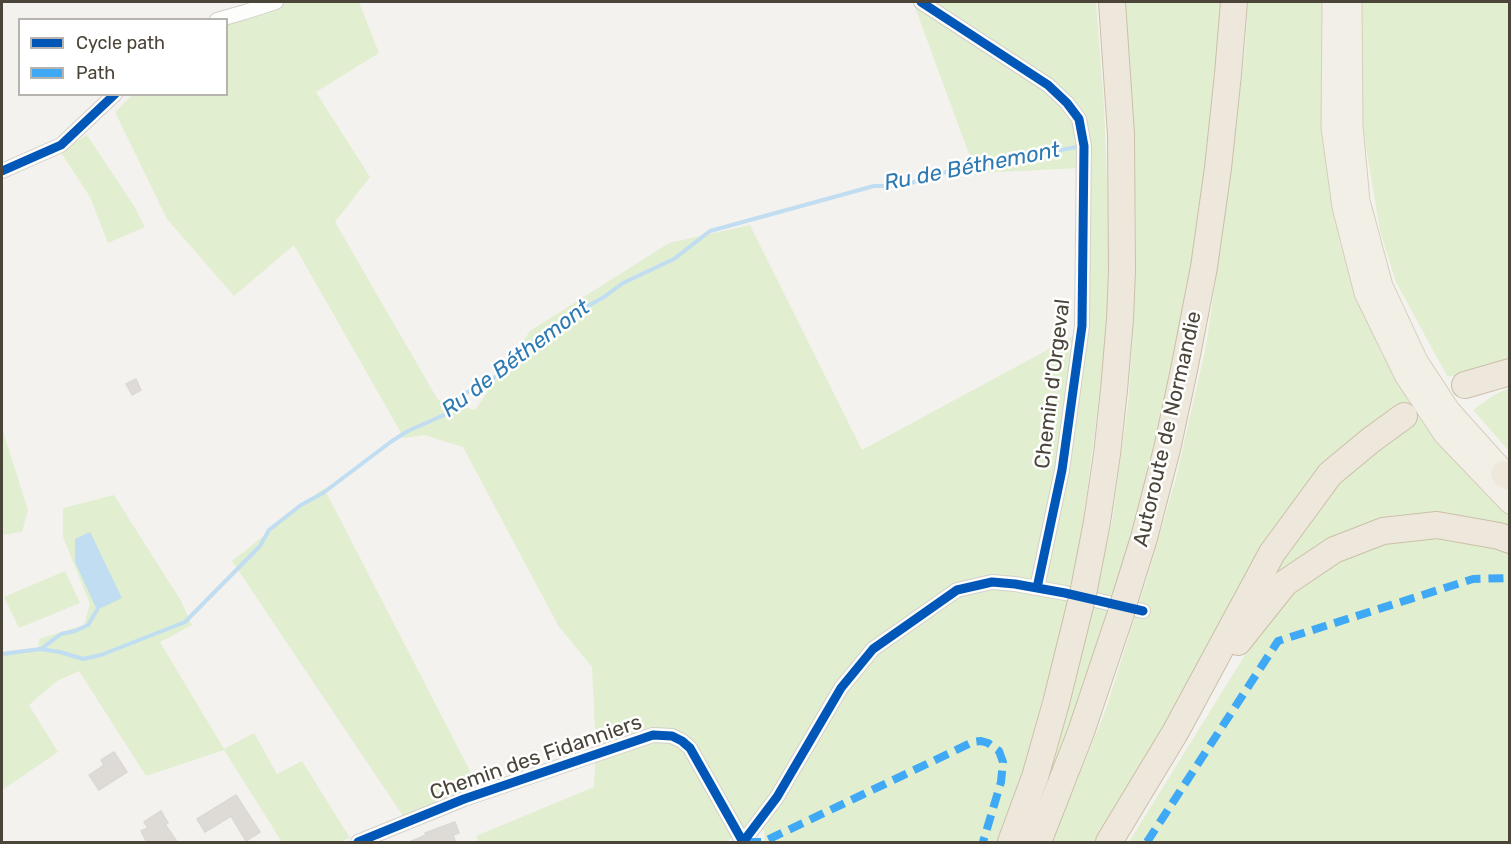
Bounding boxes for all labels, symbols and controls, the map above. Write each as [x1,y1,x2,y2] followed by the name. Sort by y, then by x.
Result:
[18,18,228,96] legend
[76,32,165,54] text: Cycle path
[76,62,115,84] text: Path
[882,137,1062,197] water label: Ru de Béthemont
[437,295,595,423] water label: Ru de Béthemont
[1030,298,1076,470] street label: Chemin d'Orgeval
[1129,309,1207,549] street label: Autoroute de Normandie
[427,710,645,806] street label: Chemin des Fidanniers

